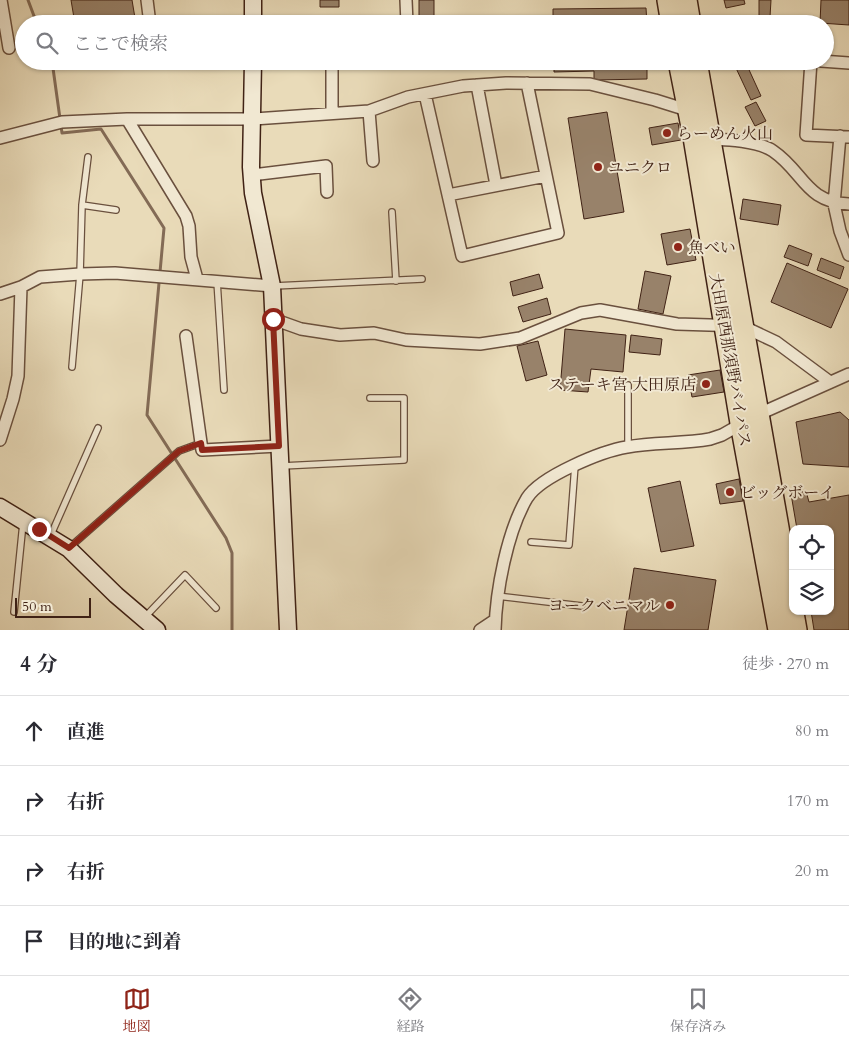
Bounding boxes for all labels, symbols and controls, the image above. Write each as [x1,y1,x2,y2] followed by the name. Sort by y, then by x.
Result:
[15,15,834,70] search box
[33,29,61,57] icon: search
[73,31,168,57] text: ここで検索
[677,123,773,145] place label: らーめん火山
[661,127,673,139] marker: らーめん火山
[608,157,672,179] place label: ユニクロ
[592,161,604,173] marker: ユニクロ
[688,237,736,259] place label: 魚べい
[672,241,684,253] marker: 魚べい
[704,272,756,449] street label: 大田原西那須野バイパス
[262,308,285,331] route start
[548,374,696,396] place label: ステーキ宮 大田原店
[700,378,712,390] marker: ステーキ宮 大田原店
[740,482,835,504] place label: ビッグボーイ
[724,486,736,498] marker: ビッグボーイ
[28,518,51,541] route end
[789,525,834,615] map controls
[789,525,834,570] button: locate
[789,570,834,615] button: layers
[15,595,91,618] scale bar
[548,595,660,617] place label: ヨークベニマル
[22,597,52,616] text: 50 m
[664,599,676,611] marker: ヨークベニマル
[20,650,57,679] text: 4 分
[742,653,829,675] text: 徒歩 · 270 m
[20,717,48,745] icon: ahead
[67,719,105,745] text: 直進
[795,720,829,742] text: 80 m
[20,787,48,815] icon: right
[67,789,105,815] text: 右折
[787,790,829,812] text: 170 m
[20,857,48,885] icon: right
[67,859,105,885] text: 右折
[795,860,829,882] text: 20 m
[20,927,48,955] icon: arrive
[67,929,181,955] text: 目的地に到着
[123,985,151,1036] tab: 地図
[396,985,424,1036] tab: 経路
[670,985,726,1036] tab: 保存済み

